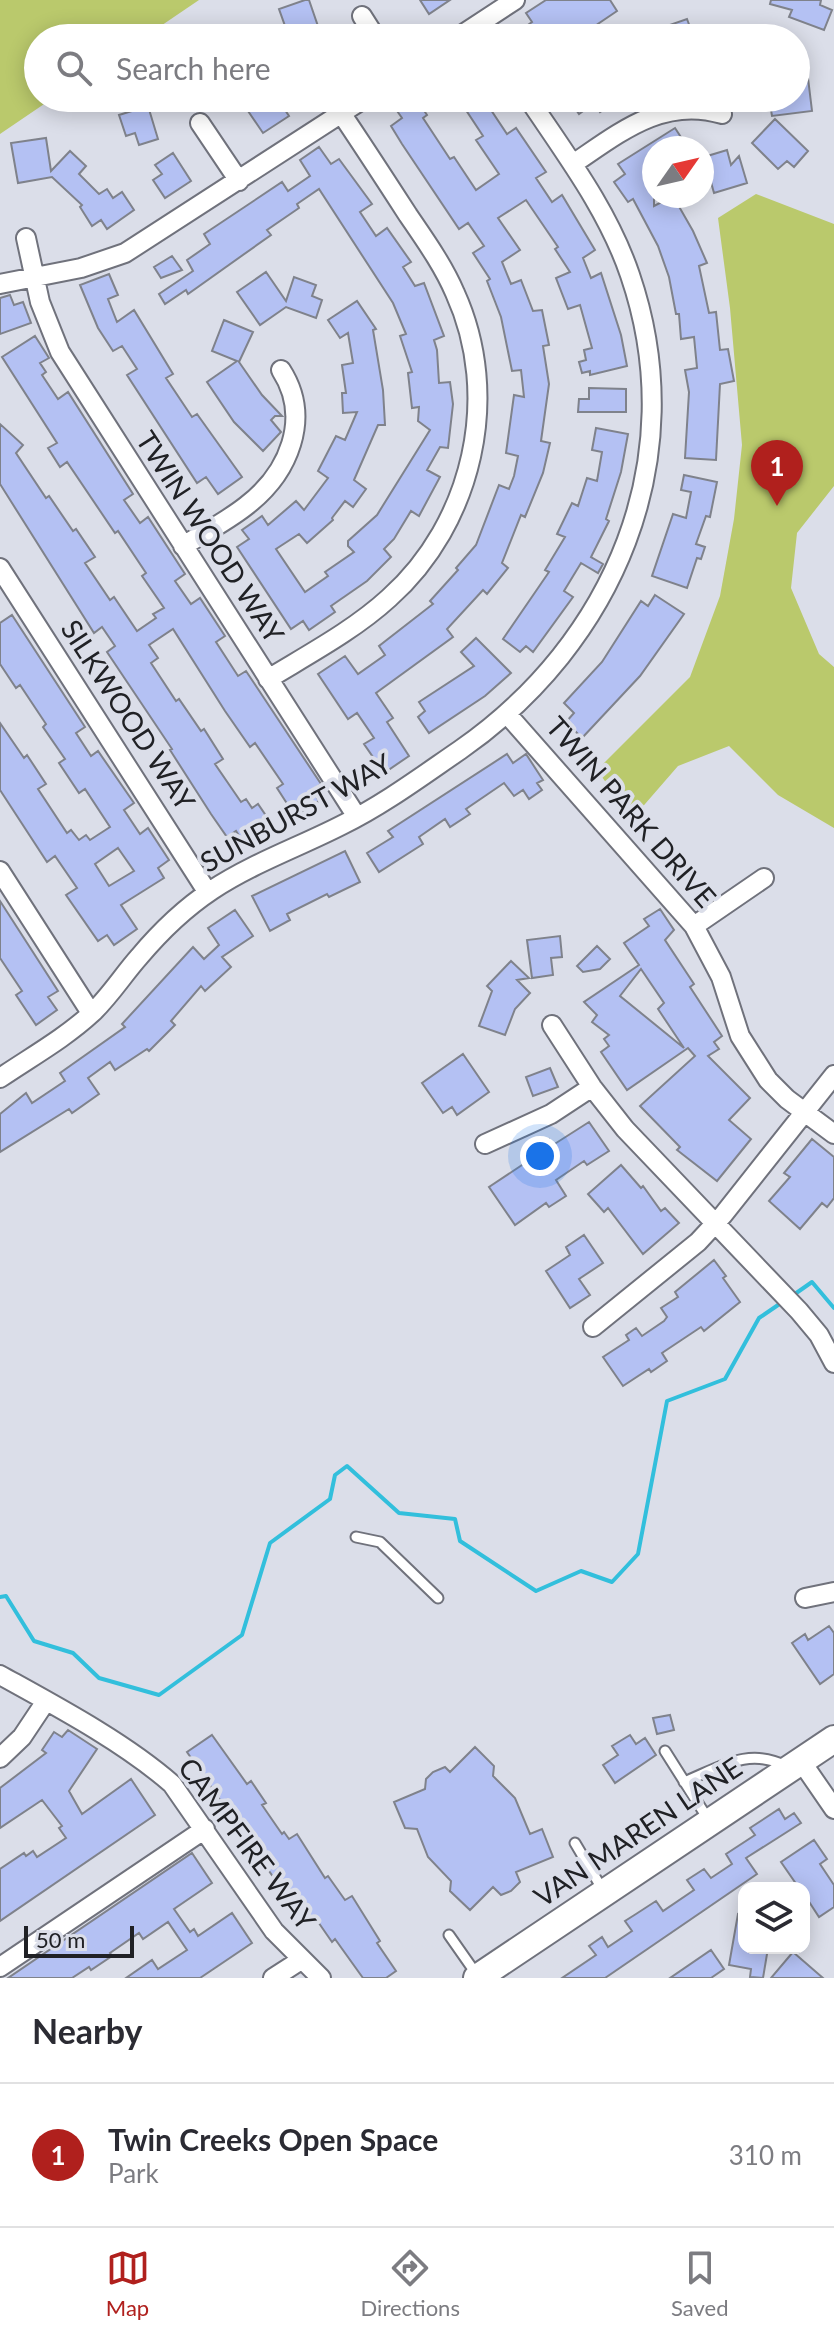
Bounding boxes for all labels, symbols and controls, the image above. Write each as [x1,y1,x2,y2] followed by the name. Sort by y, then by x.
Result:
[24,24,810,112] search box
[52,46,96,90] icon: search
[116,50,271,86] text: Search here
[642,136,714,208] north arrow
[130,424,292,649] street label: TWIN WOOD WAY
[751,440,803,506] pin: 1
[55,613,203,816] street label: SILKWOOD WAY
[540,709,724,914] street label: TWIN PARK DRIVE
[194,745,398,879] street label: SUNBURST WAY
[520,1136,560,1176] your location
[527,1749,748,1913] street label: VAN MAREN LANE
[172,1751,324,1937] street label: CAMPFIRE WAY
[738,1882,810,1954] map controls
[738,1882,810,1954] button: layers
[24,1922,134,1958] scale bar
[36,1926,85,1953] text: 50 m
[32,2010,143,2051] text: Nearby
[108,2121,438,2157] text: Twin Creeks Open Space
[50,2139,66,2171] text: 1
[729,2139,802,2171] text: 310 m
[108,2157,159,2189] text: Park
[106,2246,150,2321] tab: Map
[361,2246,460,2321] tab: Directions
[671,2246,728,2321] tab: Saved

